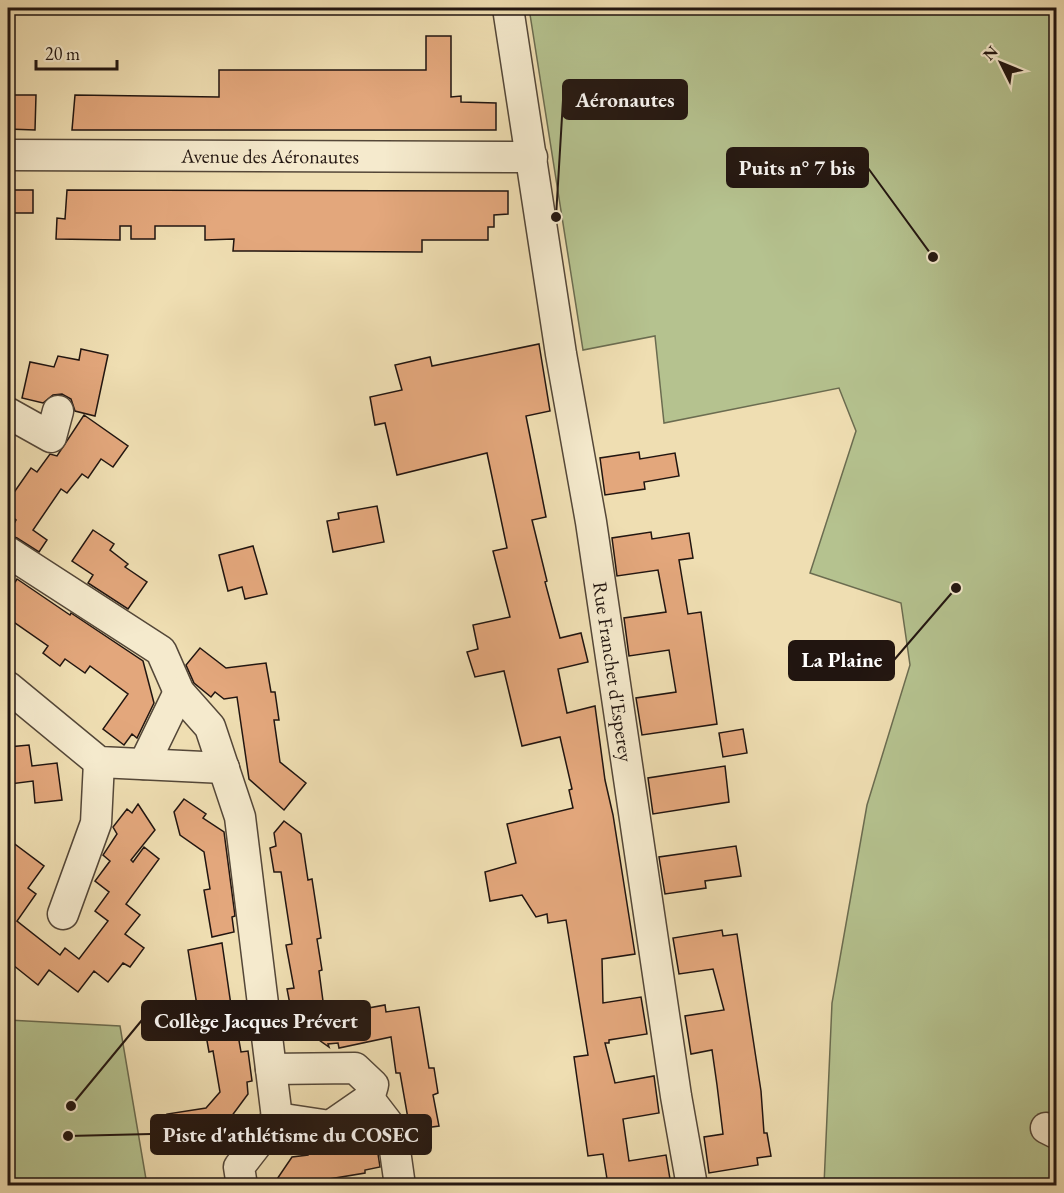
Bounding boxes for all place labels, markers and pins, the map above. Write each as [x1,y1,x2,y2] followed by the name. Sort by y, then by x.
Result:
[563,80,687,119] callout: Aéronautes
[727,148,868,187] callout: Puits n° 7 bis
[789,641,894,680] callout: La Plaine
[142,1001,370,1040] callout: Collège Jacques Prévert
[151,1115,431,1154] callout: Piste d'athlétisme du COSEC

